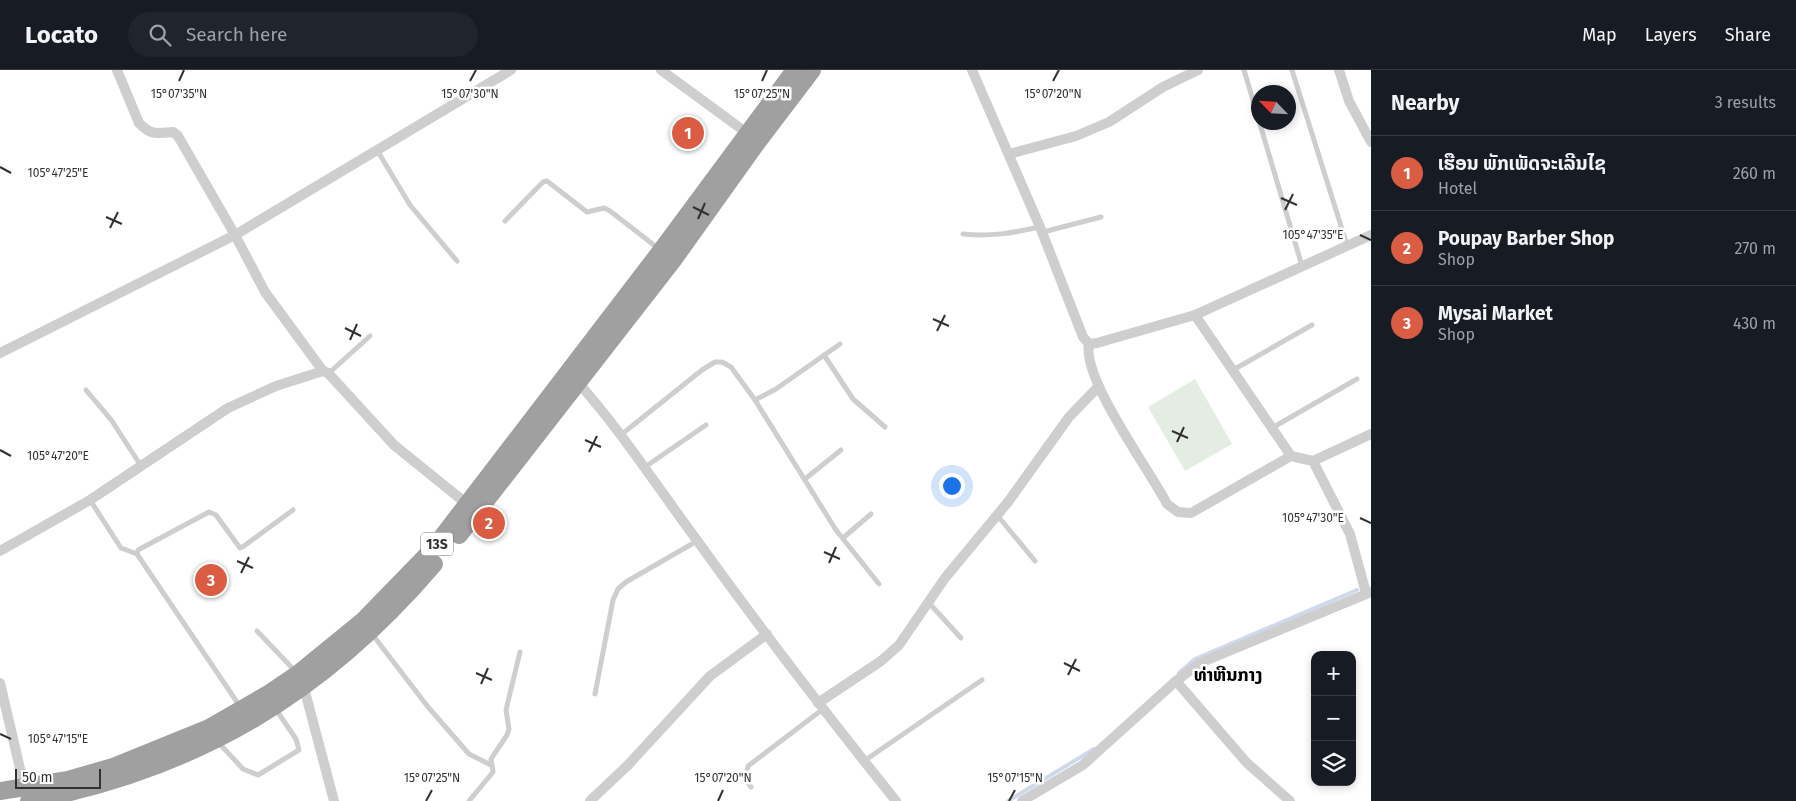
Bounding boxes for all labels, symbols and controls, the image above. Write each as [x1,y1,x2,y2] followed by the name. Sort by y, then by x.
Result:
[128,12,478,57] search box
[25,21,98,49] text: Locato
[146,21,174,49] icon: search
[186,23,287,46] text: Search here
[1582,24,1617,46] text: Map
[1645,24,1697,46] text: Layers
[1725,24,1771,46] text: Share
[1251,85,1296,130] north arrow
[151,87,207,101] text: 15°07'35"N
[441,87,499,101] text: 15°07'30"N
[734,87,790,101] text: 15°07'25"N
[1024,87,1082,101] text: 15°07'20"N
[1391,90,1459,116] text: Nearby
[1715,93,1776,112] text: 3 results
[672,114,704,152] pin: 1
[1438,152,1606,175] text: ເຮືອນ ພັກເພັດຈະເລີນໄຊ
[1403,164,1411,183] text: 1
[1733,164,1776,183] text: 260 m
[27,166,89,180] text: 105°47'25"E
[1438,179,1477,198] text: Hotel
[1438,227,1614,250] text: Poupay Barber Shop
[1282,228,1344,242] text: 105°47'35"E
[1403,239,1411,258] text: 2
[1734,239,1776,258] text: 270 m
[1438,250,1475,269] text: Shop
[1438,302,1553,325] text: Mysai Market
[1403,314,1411,333] text: 3
[1733,314,1776,333] text: 430 m
[1438,325,1475,344] text: Shop
[27,449,89,463] text: 105°47'20"E
[939,473,965,499] your location
[473,504,505,542] pin: 2
[1282,511,1344,525] text: 105°47'30"E
[421,532,453,556] road number: 13S
[195,561,227,599] pin: 3
[1311,651,1356,786] map controls
[1311,651,1356,696] button: +
[1194,664,1262,686] district label: ທ່າຫີນກາງ
[1311,696,1356,741] button: −
[28,732,88,746] text: 105°47'15"E
[1311,741,1356,786] button: layers
[15,766,101,789] scale bar
[22,769,53,786] text: 50 m
[404,771,460,785] text: 15°07'25"N
[694,771,752,785] text: 15°07'20"N
[987,771,1043,785] text: 15°07'15"N

